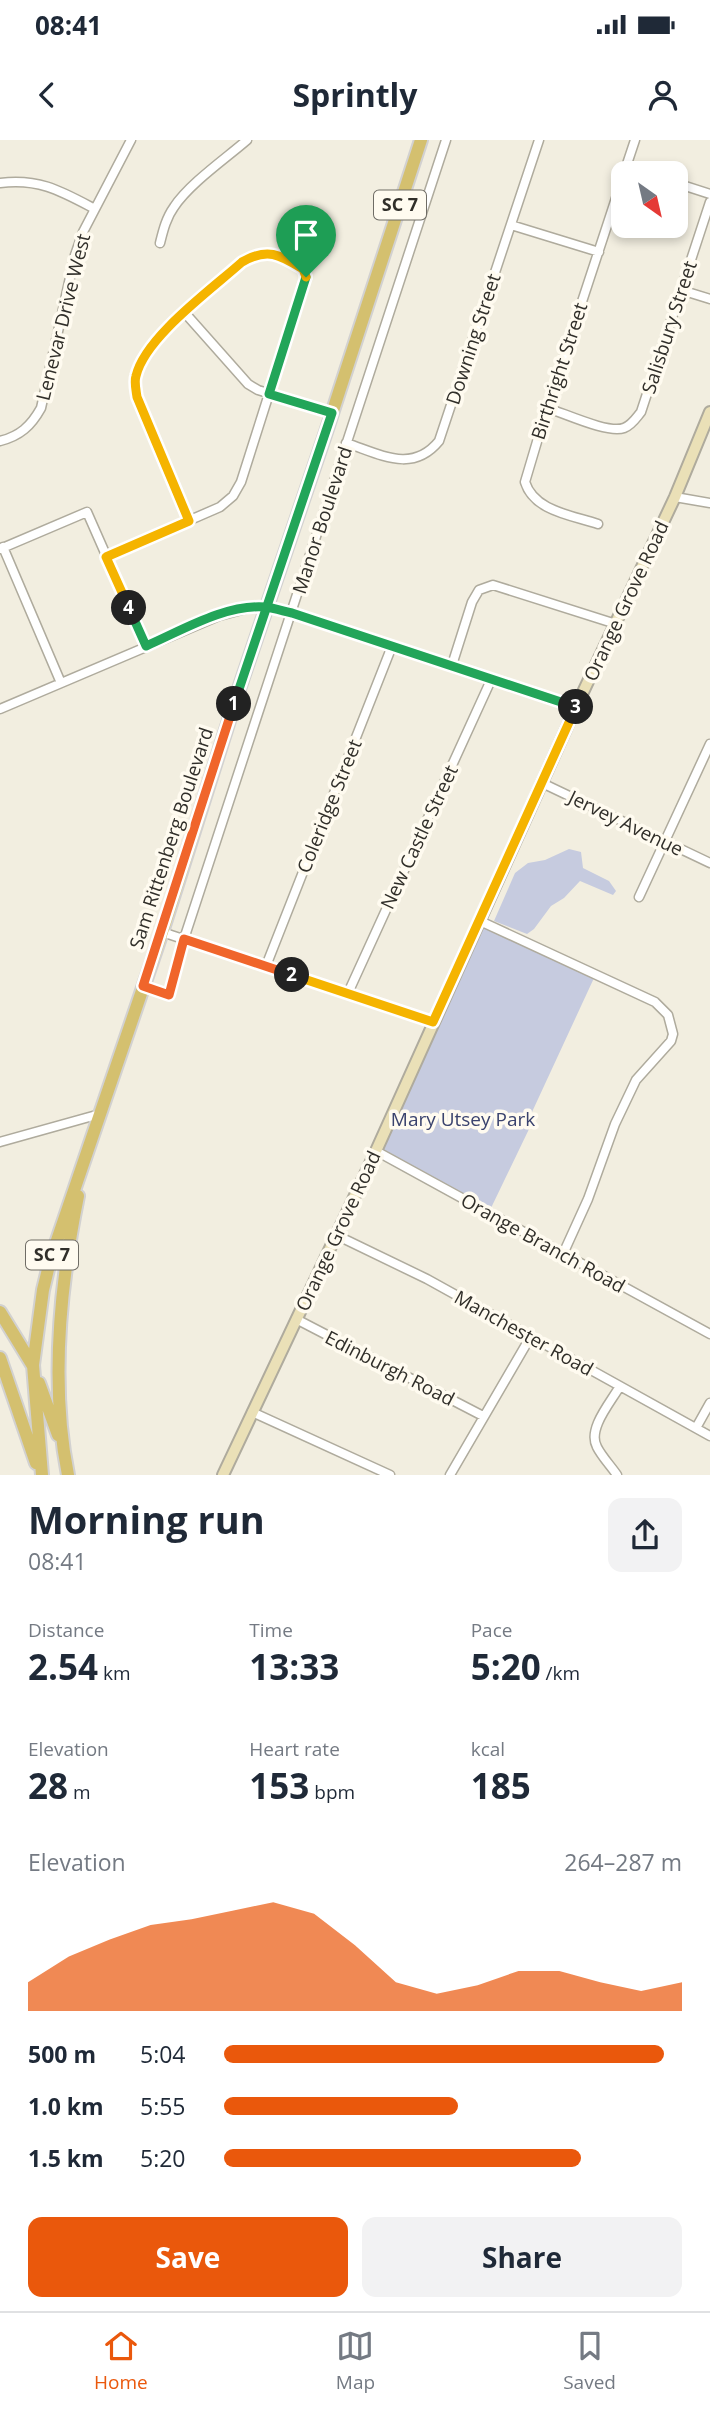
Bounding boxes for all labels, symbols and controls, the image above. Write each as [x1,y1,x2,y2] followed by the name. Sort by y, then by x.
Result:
[35,7,102,43] text: 08:41
[292,73,418,116] text: Sprintly
[28,76,66,114] icon: back
[644,76,682,114] icon: person
[611,161,688,238] north arrow
[611,161,688,238] map controls
[374,191,426,220] road number: SC 7
[276,205,336,277] pin
[287,216,325,254] icon: arrive
[30,231,96,403] street label: Lenevar Drive West
[635,257,703,397] street label: Salisbury Street
[440,270,507,408] street label: Downing Street
[525,299,593,443] street label: Birthright Street
[286,443,358,597] street label: Manor Boulevard
[577,517,675,685] street label: Orange Grove Road
[111,590,146,626] pin: 4
[123,594,134,620] text: 4
[216,686,252,722] pin: 1
[228,690,239,716] text: 1
[558,690,594,724] pin: 3
[570,693,581,719] text: 3
[123,724,219,952] street label: Sam Rittenberg Boulevard
[290,735,368,877] street label: Coleridge Street
[374,760,464,913] street label: New Castle Street
[563,783,688,862] street label: Jervey Avenue
[274,958,310,992] pin: 2
[286,961,297,987] text: 2
[391,1106,535,1132] park label: Mary Utsey Park
[289,1147,387,1315] street label: Orange Grove Road
[456,1187,630,1299] street label: Orange Branch Road
[26,1240,78,1270] road number: SC 7
[450,1284,598,1382] street label: Manchester Road
[321,1324,459,1412] street label: Edinburgh Road
[28,1493,265,1545] text: Morning run
[608,1498,682,1572] button: share
[28,1545,87,1577] text: 08:41
[28,1617,104,1643] text: Distance
[249,1617,293,1643] text: Time
[471,1617,512,1643] text: Pace
[28,1643,98,1690] text: 2.54
[249,1643,339,1690] text: 13:33
[471,1643,541,1690] text: 5:20
[98,1660,131,1686] text: km
[541,1660,580,1686] text: /km
[28,1736,109,1762] text: Elevation
[249,1736,340,1762] text: Heart rate
[471,1736,505,1762] text: kcal
[28,1762,68,1809] text: 28
[249,1762,309,1809] text: 153
[471,1762,531,1809] text: 185
[68,1779,91,1805] text: m
[309,1779,355,1805] text: bpm
[28,1846,126,1878] text: Elevation
[564,1846,682,1878] text: 264–287 m
[28,2038,96,2070] text: 500 m
[140,2038,186,2070] text: 5:04
[28,2090,104,2122] text: 1.0 km
[140,2090,186,2122] text: 5:55
[28,2142,104,2174] text: 1.5 km
[140,2142,186,2174] text: 5:20
[28,2217,348,2297] button: Save
[362,2217,682,2297] button: Share
[94,2327,148,2395] tab: Home
[336,2327,375,2395] tab: Map
[563,2327,616,2395] tab: Saved

